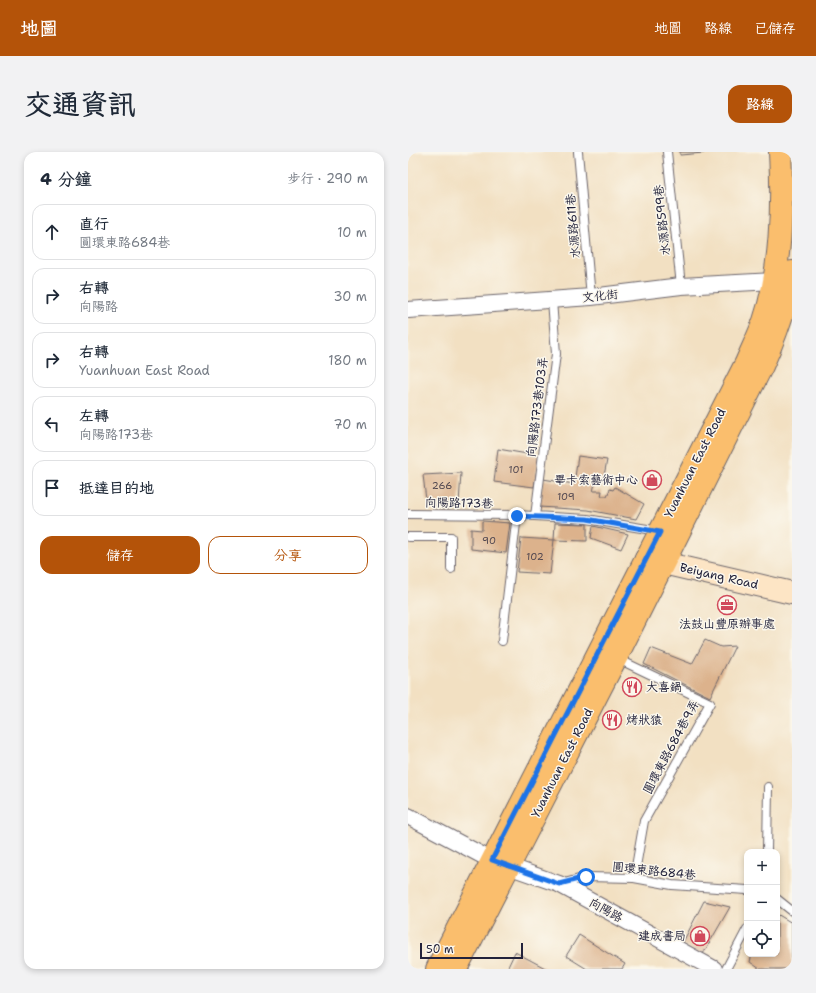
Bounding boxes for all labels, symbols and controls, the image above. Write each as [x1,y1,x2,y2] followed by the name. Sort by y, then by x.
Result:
[20,16,58,41] text: 地圖
[654,19,682,37] text: 地圖
[704,19,732,37] text: 路線
[754,19,796,37] text: 已儲存
[24,85,136,123] text: 交通資訊
[728,85,792,123] button: 路線
[40,168,92,190] text: 4 分鐘
[287,170,368,187] text: 步行 · 290 m
[650,184,674,256] street label: 水源路599巷
[562,193,584,259] street label: 水源路611巷
[79,214,109,234] text: 直行
[41,221,63,243] icon: ahead
[337,224,367,241] text: 10 m
[79,234,170,251] text: 圓環東路684巷
[79,278,109,298] text: 右轉
[41,285,63,307] icon: right
[581,286,619,306] street label: 文化街
[333,288,367,305] text: 30 m
[79,298,118,315] text: 向陽路
[79,342,109,362] text: 右轉
[41,349,63,371] icon: right
[328,352,367,369] text: 180 m
[523,356,551,458] street label: 向陽路173巷103弄
[79,362,210,379] text: Yuanhuan East Road
[660,405,730,520] street label: Yuanhuan East Road
[79,406,109,426] text: 左轉
[41,413,63,435] icon: left
[333,416,367,433] text: 70 m
[79,426,153,443] text: 向陽路173巷
[509,463,523,476] house number: 101
[641,469,663,491] shop icon: 畢卡索藝術中心
[554,472,638,488] place label: 畢卡索藝術中心
[41,477,63,499] icon: arrive
[79,478,154,498] text: 抵達目的地
[432,479,452,492] house number: 266
[557,490,575,503] house number: 109
[425,494,493,512] street label: 向陽路173巷
[508,507,526,525] route end
[482,534,496,547] house number: 90
[40,536,200,574] button: 儲存
[208,536,368,574] button: 分享
[526,550,544,563] house number: 102
[678,559,760,593] street label: Beiyang Road
[716,594,738,616] office icon: 法鼓山豐原辦事處
[679,616,775,632] place label: 法鼓山豐原辦事處
[621,676,643,698] restaurant icon: 大喜鍋
[646,679,682,695] place label: 大喜鍋
[639,697,703,797] street label: 圓環東路684巷9弄
[527,705,597,820] street label: Yuanhuan East Road
[601,709,623,731] restaurant icon: 烤狀猿
[626,712,662,728] place label: 烤狀猿
[744,849,780,957] map controls
[744,849,780,885] button: +
[611,859,697,883] street label: 圓環東路684巷
[577,868,595,886] route start
[744,885,780,921] button: −
[586,894,626,926] street label: 向陽路
[744,921,780,957] button: locate
[689,925,711,947] shop icon: 建成書局
[638,928,686,944] place label: 建成書局
[420,941,523,960] scale bar
[426,942,454,957] text: 50 m

